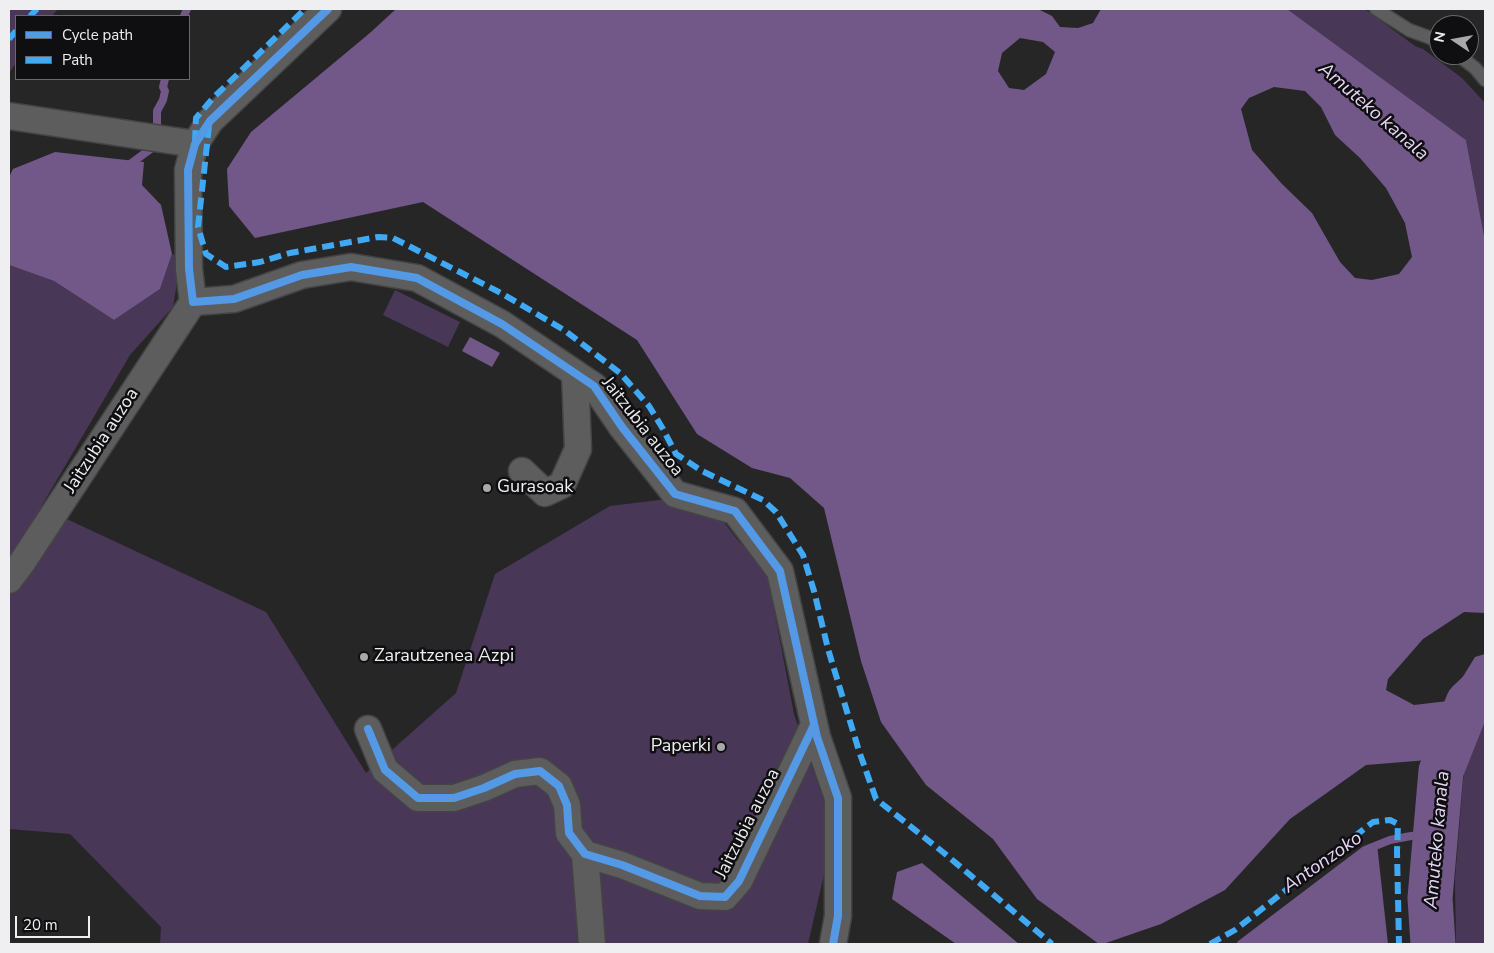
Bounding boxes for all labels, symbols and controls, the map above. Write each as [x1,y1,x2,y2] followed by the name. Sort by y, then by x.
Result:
[15,15,190,80] legend
[1429,15,1479,65] north arrow
[62,25,133,45] text: Cycle path
[1429,30,1450,44] text: N
[62,50,93,70] text: Path
[1313,58,1433,166] water label: Amuteko kanala
[596,373,688,481] street label: Jaitzubia auzoa
[60,385,144,497] street label: Jaitzubia auzoa
[497,477,573,499] place label: Gurasoak
[481,482,493,494] marker: Gurasoak
[374,646,514,668] place label: Zarautzenea Azpi
[358,651,370,663] marker: Zarautzenea Azpi
[651,736,711,758] place label: Paperki
[715,741,727,753] marker: Paperki
[711,765,785,883] street label: Jaitzubia auzoa
[1421,770,1455,910] water label: Amuteko kanala
[1279,827,1367,899] water label: Antonzoko
[18,906,92,938] scale bar
[23,915,58,935] text: 20 m

